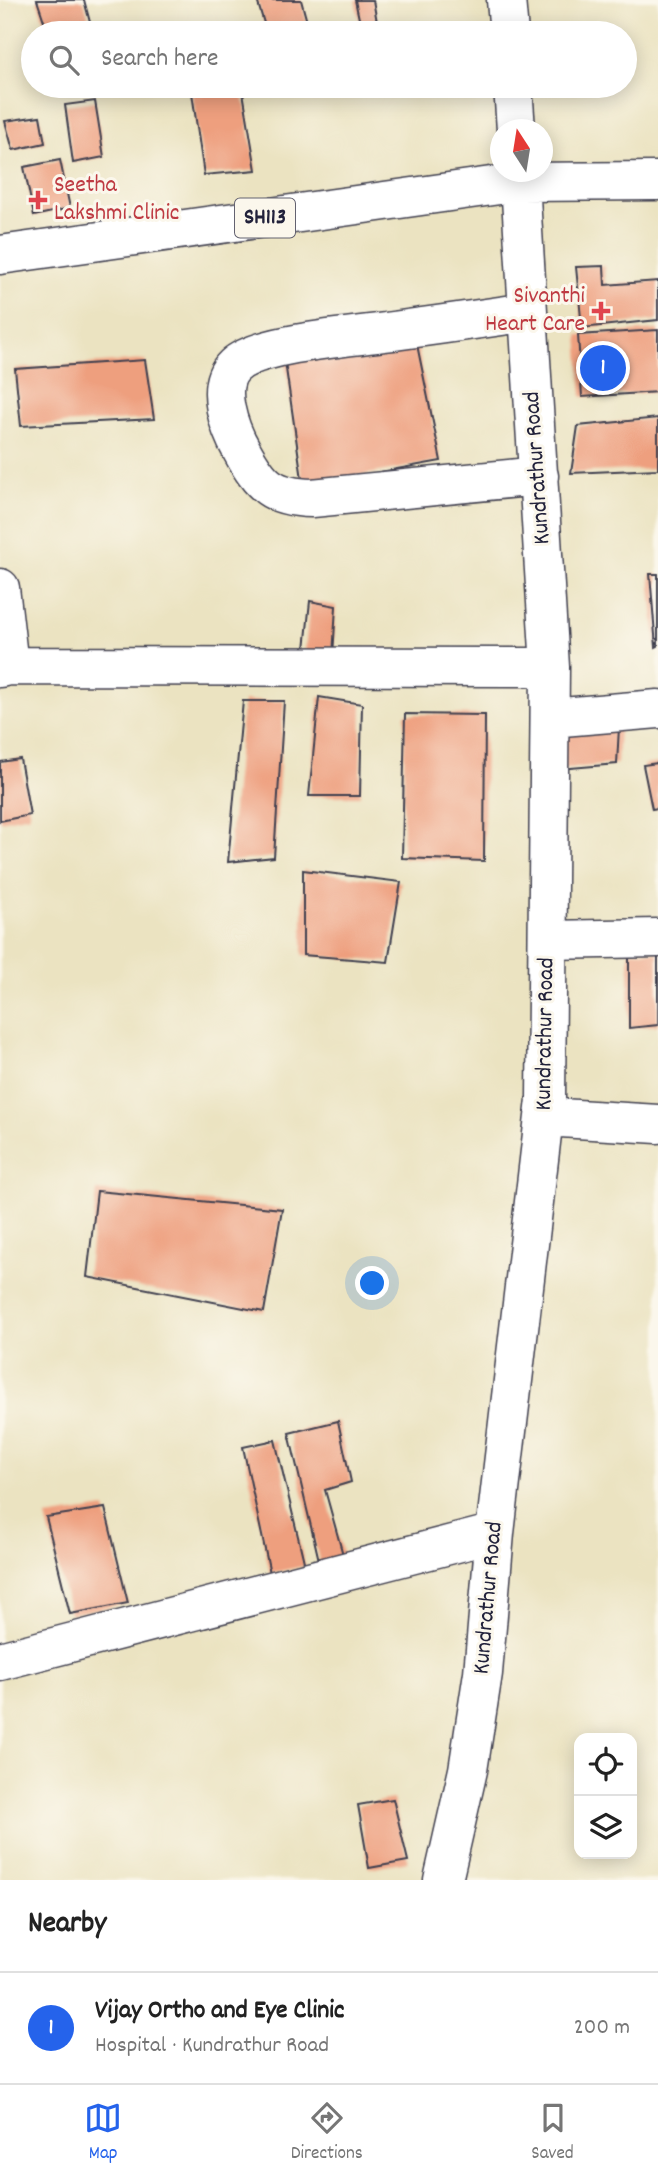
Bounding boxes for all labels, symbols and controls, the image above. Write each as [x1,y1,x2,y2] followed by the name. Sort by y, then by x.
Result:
[21,21,637,98] search box
[45,41,83,79] icon: search
[101,41,219,78] text: Search here
[490,119,553,182] north arrow
[54,169,179,231] place label: Seetha Lakshmi Clinic
[28,190,48,210] marker: Seetha Lakshmi Clinic
[235,198,295,238] road number: SH113
[485,280,585,342] place label: Sivanthi Heart Care
[591,301,611,321] marker: Sivanthi Heart Care
[580,342,626,394] pin: 1
[516,390,560,546] street label: Kundrathur Road
[528,957,564,1111] street label: Kundrathur Road
[355,1266,389,1300] your location
[465,1520,513,1676] street label: Kundrathur Road
[574,1733,637,1859] map controls
[574,1733,637,1796] button: locate
[574,1796,637,1859] button: layers
[28,1904,106,1947] text: Nearby
[95,1993,344,2030] text: Vijay Ortho and Eye Clinic
[48,2012,54,2045] text: 1
[574,2012,630,2045] text: 200 m
[95,2030,329,2063] text: Hospital · Kundrathur Road
[84,2099,122,2168] tab: Map
[291,2099,363,2168] tab: Directions
[531,2099,574,2168] tab: Saved

